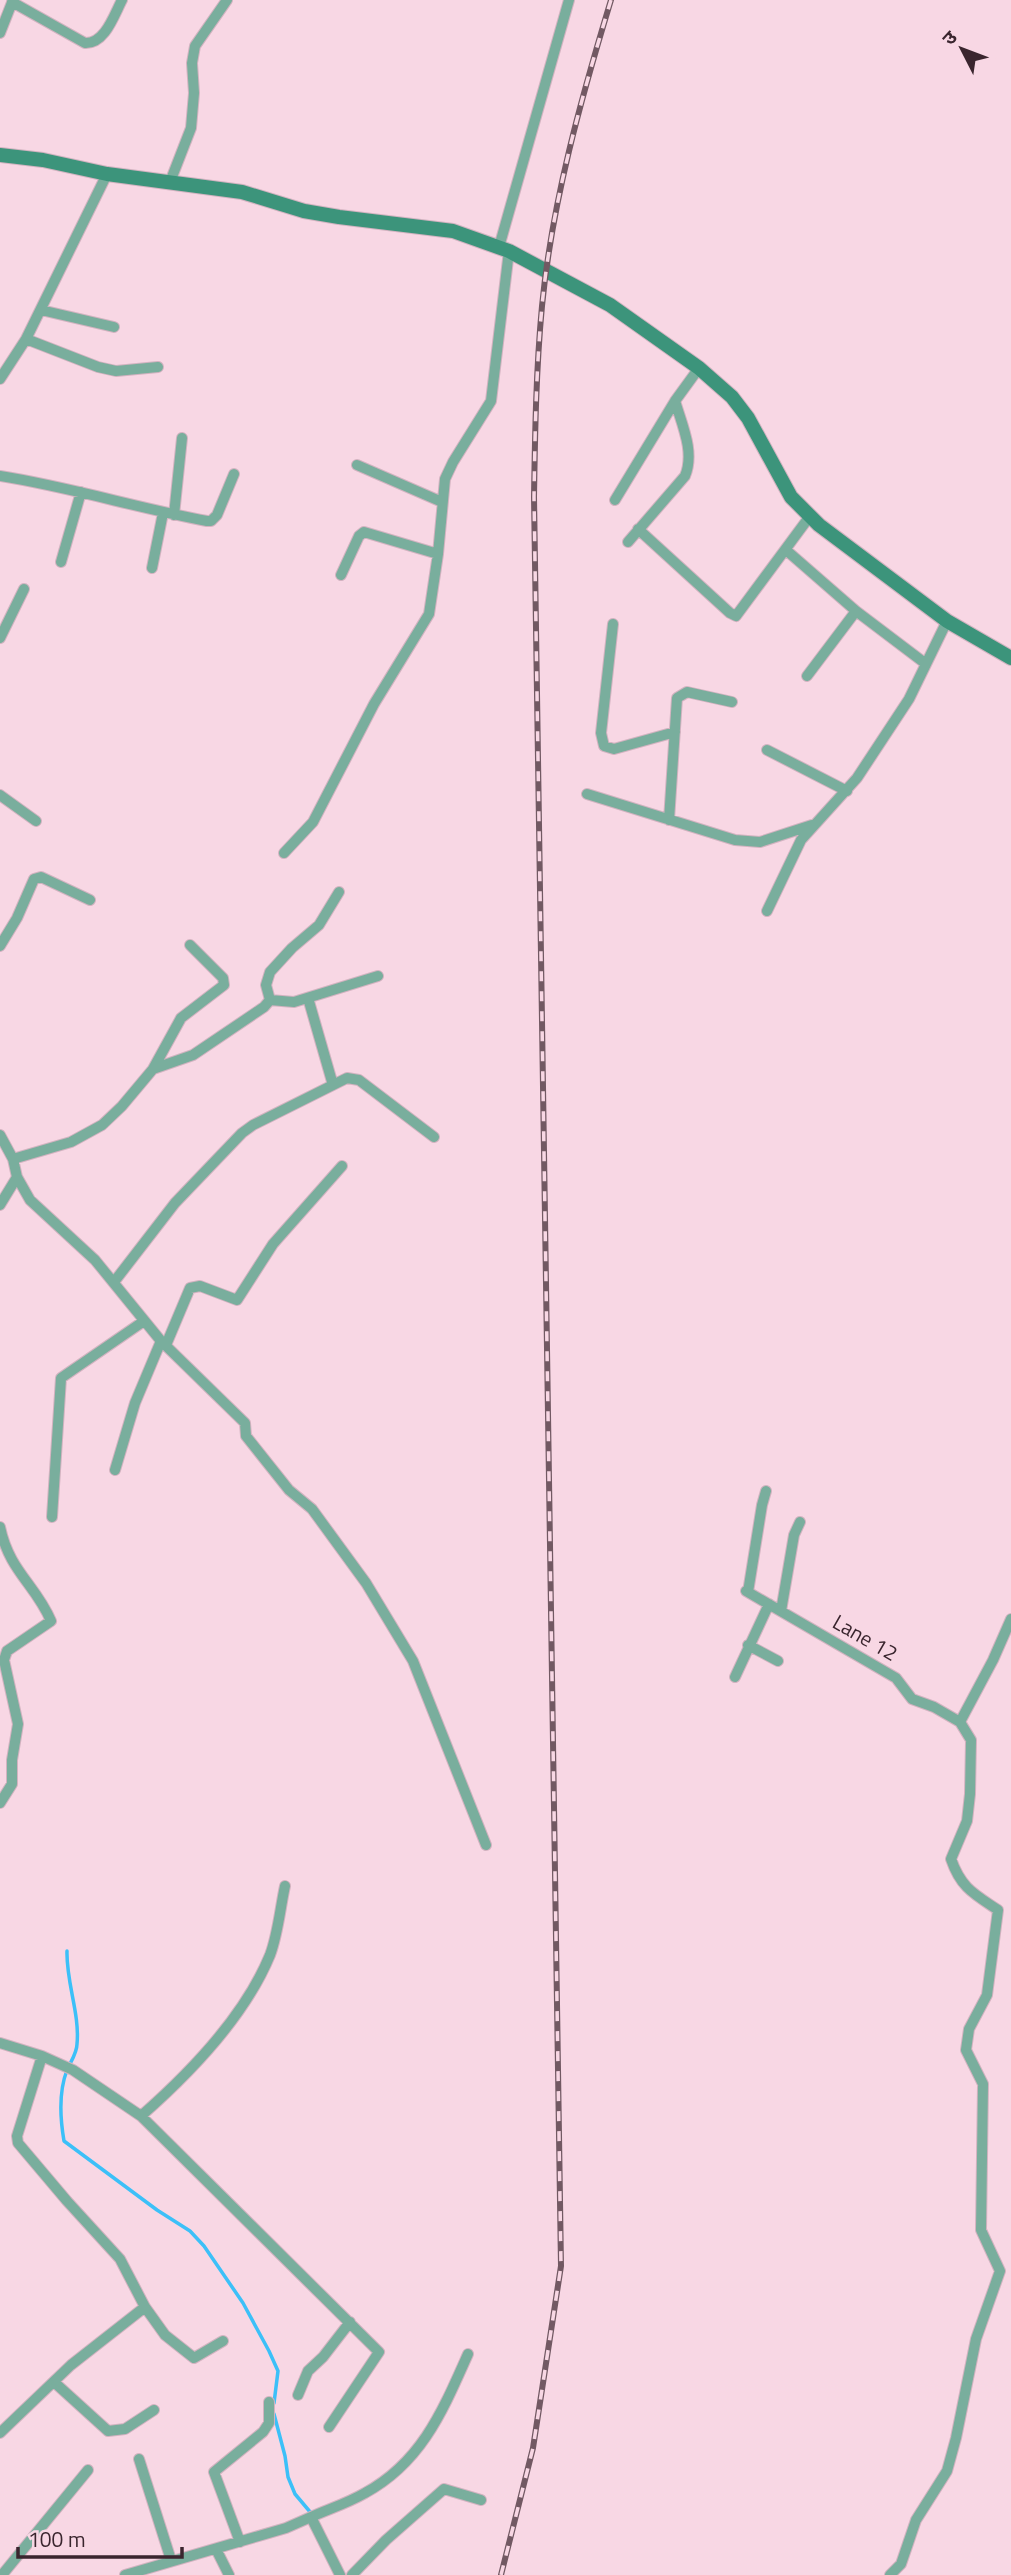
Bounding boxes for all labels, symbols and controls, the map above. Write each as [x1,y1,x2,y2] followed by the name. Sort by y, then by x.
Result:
[927,14,997,84] north arrow
[934,23,964,51] text: उ
[827,1606,904,1669] street label: Lane 12
[18,2516,182,2560] scale bar
[28,2523,85,2555] text: 100 m

